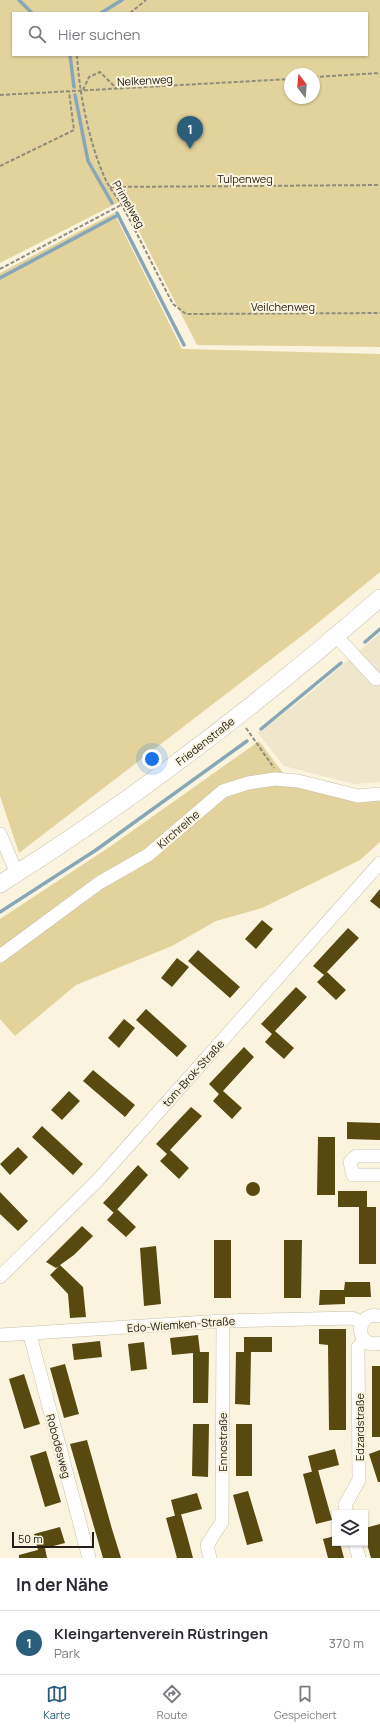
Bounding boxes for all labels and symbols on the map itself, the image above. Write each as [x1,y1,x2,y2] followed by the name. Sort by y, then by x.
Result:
[284,68,320,104] north arrow
[117,71,173,89] street label: Nelkenweg
[177,116,203,149] pin: 1
[217,171,273,186] street label: Tulpenweg
[109,177,149,231] street label: Primelweg
[251,299,315,314] street label: Veilchenweg
[172,713,238,769] street label: Friedenstraße
[142,749,162,769] your location
[154,806,203,852] street label: Kirchreihe
[159,1036,228,1110] street label: tom-Brok-Straße
[126,1313,236,1335] street label: Edo-Wiemken-Straße
[352,1393,367,1461] street label: Edzardstraße
[43,1412,75,1480] street label: Robodesweg
[215,1412,230,1471] street label: Ennostraße
[12,1530,94,1549] scale bar

